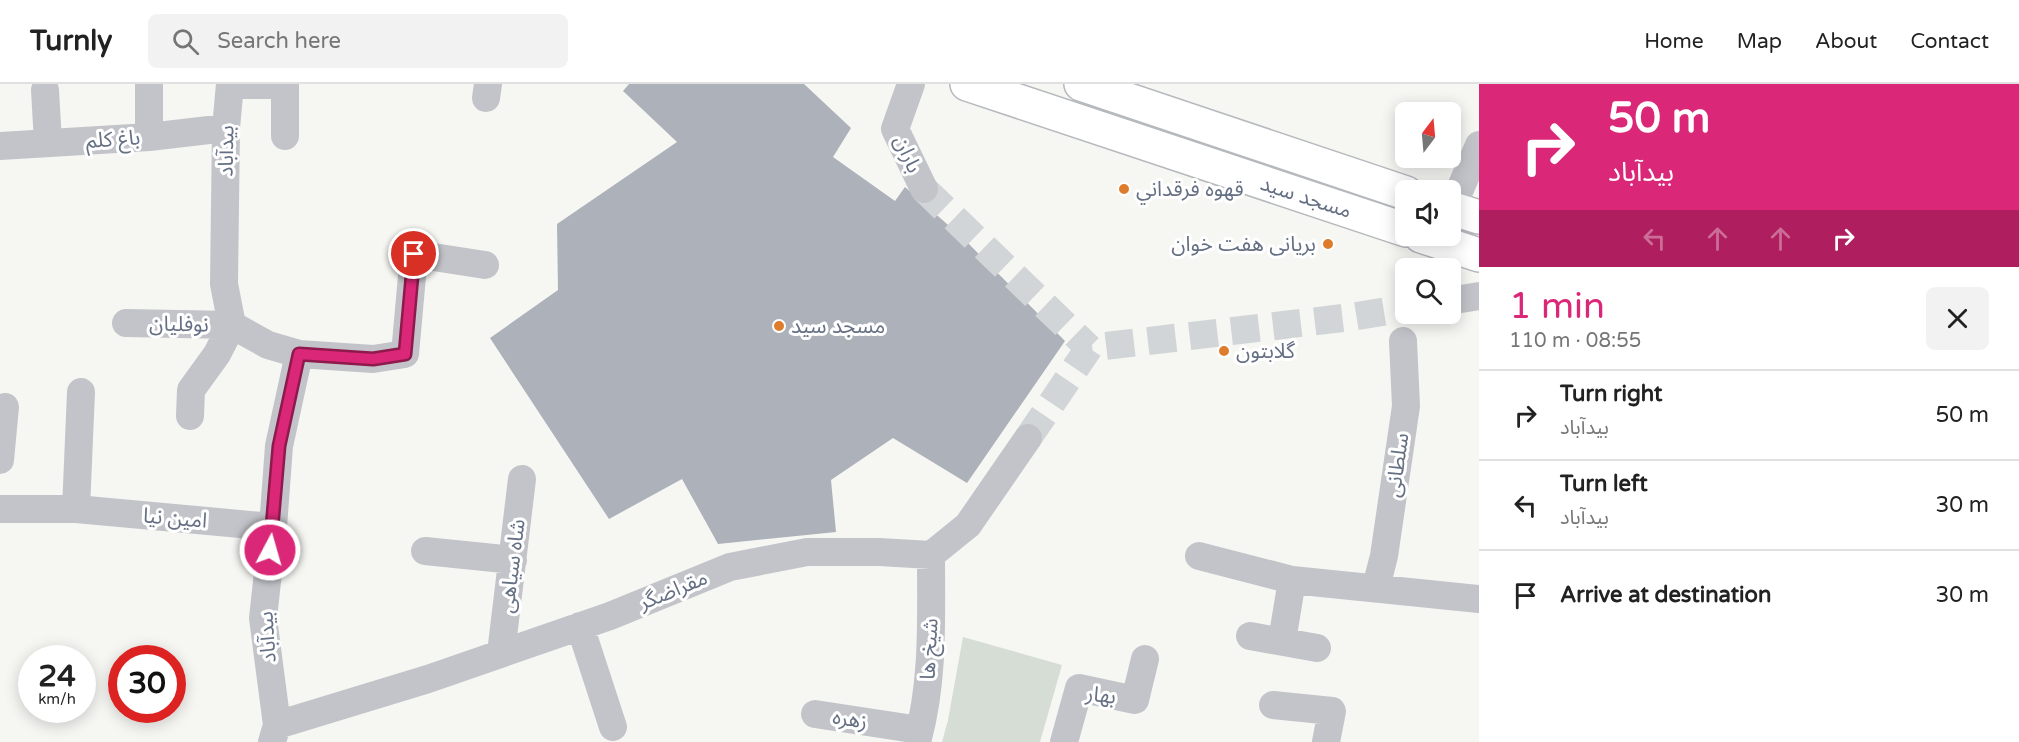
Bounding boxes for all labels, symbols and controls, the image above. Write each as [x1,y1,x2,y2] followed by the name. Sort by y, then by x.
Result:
[148,14,568,68] search box
[30,24,112,58] text: Turnly
[169,25,202,58] icon: search
[217,28,341,54] text: Search here
[1644,29,1704,54] text: Home
[1737,29,1782,54] text: Map
[1815,29,1877,54] text: About
[1910,29,1989,54] text: Contact
[1608,93,1710,144] text: 50 m
[1395,102,1461,168] north arrow
[1395,102,1461,324] map controls
[1509,108,1587,186] icon: right
[85,125,141,156] street label: باغ کلم
[214,125,239,177] street label: بیدآباد
[888,132,927,177] street label: باران
[1608,156,1674,189] text: بیدآباد
[1257,171,1355,224] street label: مسجد سید
[1136,177,1244,205] place label: قهوه فرقداني
[1395,180,1461,246] button: sound
[1117,182,1131,196] marker: قهوه فرقداني
[1638,222,1671,255] icon: left
[1701,222,1734,255] icon: ahead
[1764,222,1797,255] icon: ahead
[1827,222,1860,255] icon: right
[388,228,439,279] pin
[1171,232,1316,257] place label: بریانی هفت خوان
[397,237,430,270] icon: arrive
[1321,237,1335,251] marker: بریانی هفت خوان
[1395,258,1461,324] button: search
[1509,285,1605,328] text: 1 min
[1926,287,1989,350] button: close
[149,311,209,338] street label: نوفلیان
[791,314,885,339] place label: مسجد سید
[772,319,786,333] marker: مسجد سید
[1509,329,1641,353] text: 110 m · 08:55
[1236,339,1295,364] place label: گلابتون
[1217,344,1231,358] marker: گلابتون
[1560,381,1662,407] text: Turn right
[1509,399,1542,432] icon: right
[1935,402,1989,428] text: 50 m
[1560,416,1609,440] text: بیدآباد
[1381,431,1414,499] street label: سلطانی
[1560,471,1648,497] text: Turn left
[1509,489,1542,522] icon: left
[1935,492,1989,518] text: 30 m
[142,503,208,534] street label: امین نیا
[1560,506,1609,530] text: بیدآباد
[238,518,302,582] position arrow
[494,518,531,614] street label: شاه سیاهی
[634,565,711,616] street label: مقراضگر
[1509,579,1542,612] icon: arrive
[1560,582,1771,608] text: Arrive at destination
[1935,582,1989,608] text: 30 m
[253,610,282,663] street label: بیدآباد
[915,618,946,681] street label: شیخ ها
[108,645,186,723] speed limit sign: 30
[38,658,76,695] text: 24
[1083,681,1117,710] street label: بهار
[38,690,76,708] text: km/h
[831,704,869,735] street label: زهره

